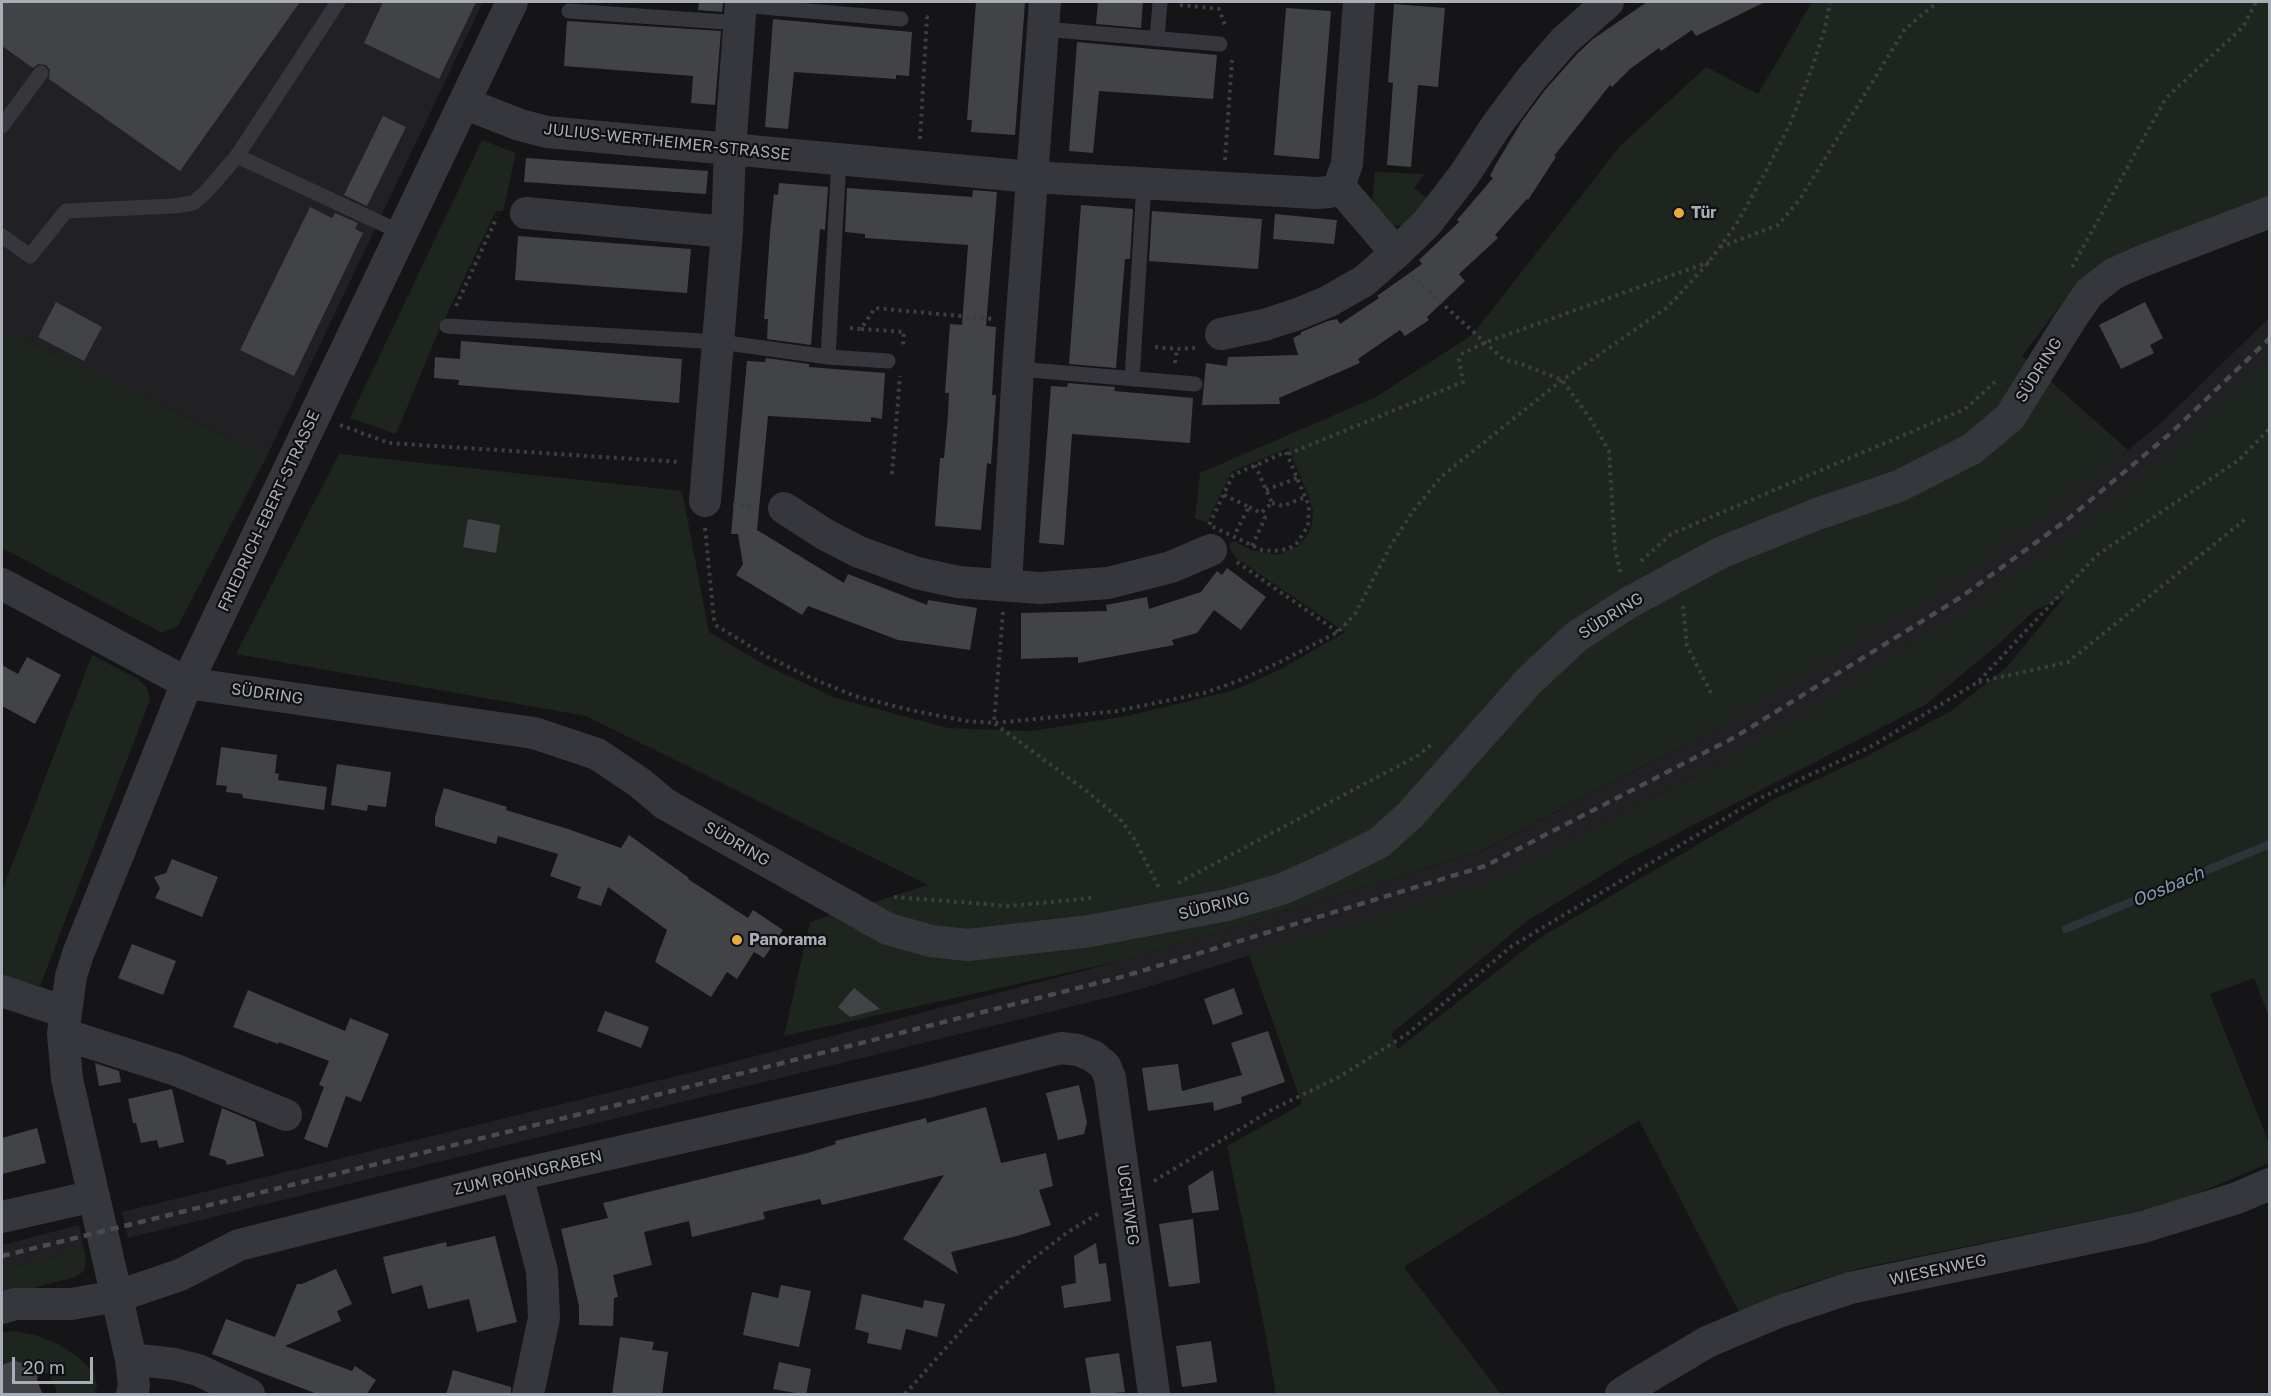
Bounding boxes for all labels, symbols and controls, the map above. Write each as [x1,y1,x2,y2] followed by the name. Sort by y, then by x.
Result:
[543,120,791,164] street label: JULIUS-WERTHEIMER-STRASSE
[1691,203,1717,223] place label: Tür
[1672,206,1686,220] marker: Tür
[2012,334,2066,406] street label: SÜDRING
[214,407,324,615] street label: FRIEDRICH-EBERT-STRASSE
[1575,589,1647,643] street label: SÜDRING
[230,679,304,709] street label: SÜDRING
[701,818,773,870] street label: SÜDRING
[2129,862,2207,912] water label: Oosbach
[1177,888,1251,924] street label: SÜDRING
[749,930,827,950] place label: Panorama
[730,933,744,947] marker: Panorama
[452,1147,604,1199] street label: ZUM ROHNGRABEN
[1113,1163,1143,1247] street label: UCHTWEG
[1888,1250,1988,1290] street label: WIESENWEG
[15,1345,96,1383] scale bar
[23,1356,65,1378] text: 20 m

